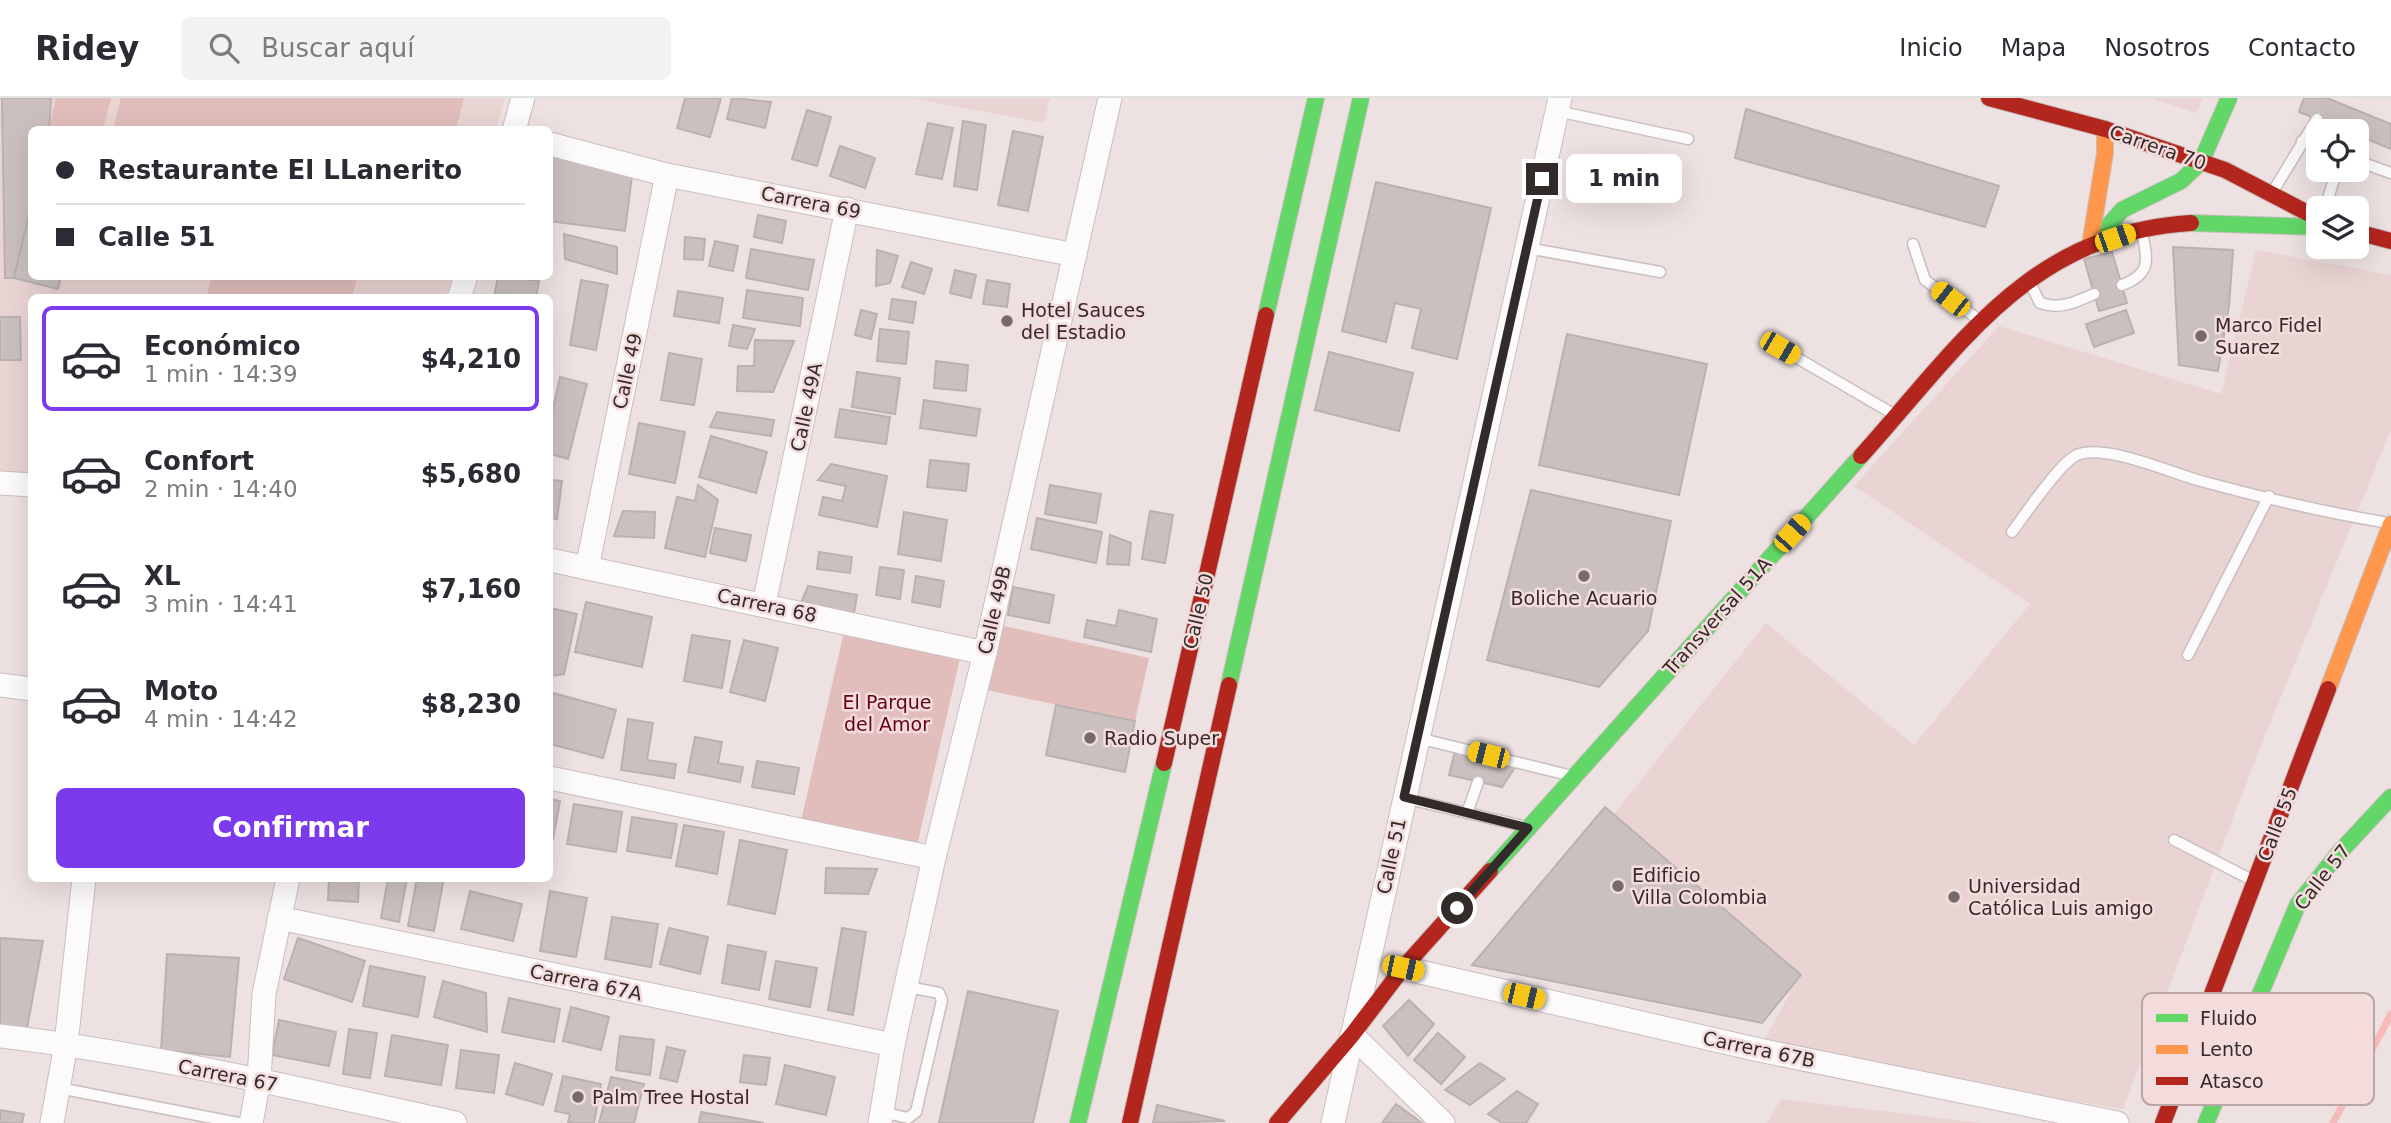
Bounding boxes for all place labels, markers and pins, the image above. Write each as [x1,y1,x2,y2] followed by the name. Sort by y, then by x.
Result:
[1021,299,1145,343] place label: Hotel Sauces del Estadio
[999,313,1015,329] marker: Hotel Sauces del Estadio
[2215,314,2322,358] place label: Marco Fidel Suarez
[2193,328,2209,344] marker: Marco Fidel Suarez
[1576,568,1592,584] marker: Boliche Acuario
[1511,587,1657,609] place label: Boliche Acuario
[1104,727,1219,749] place label: Radio Super
[1082,730,1098,746] marker: Radio Super
[1632,864,1767,908] place label: Edificio Villa Colombia
[1968,875,2153,919] place label: Universidad Católica Luis amigo
[1610,878,1626,894] marker: Edificio Villa Colombia
[1946,889,1962,905] marker: Universidad Católica Luis amigo
[592,1086,750,1108] place label: Palm Tree Hostal
[570,1089,586,1105] marker: Palm Tree Hostal

